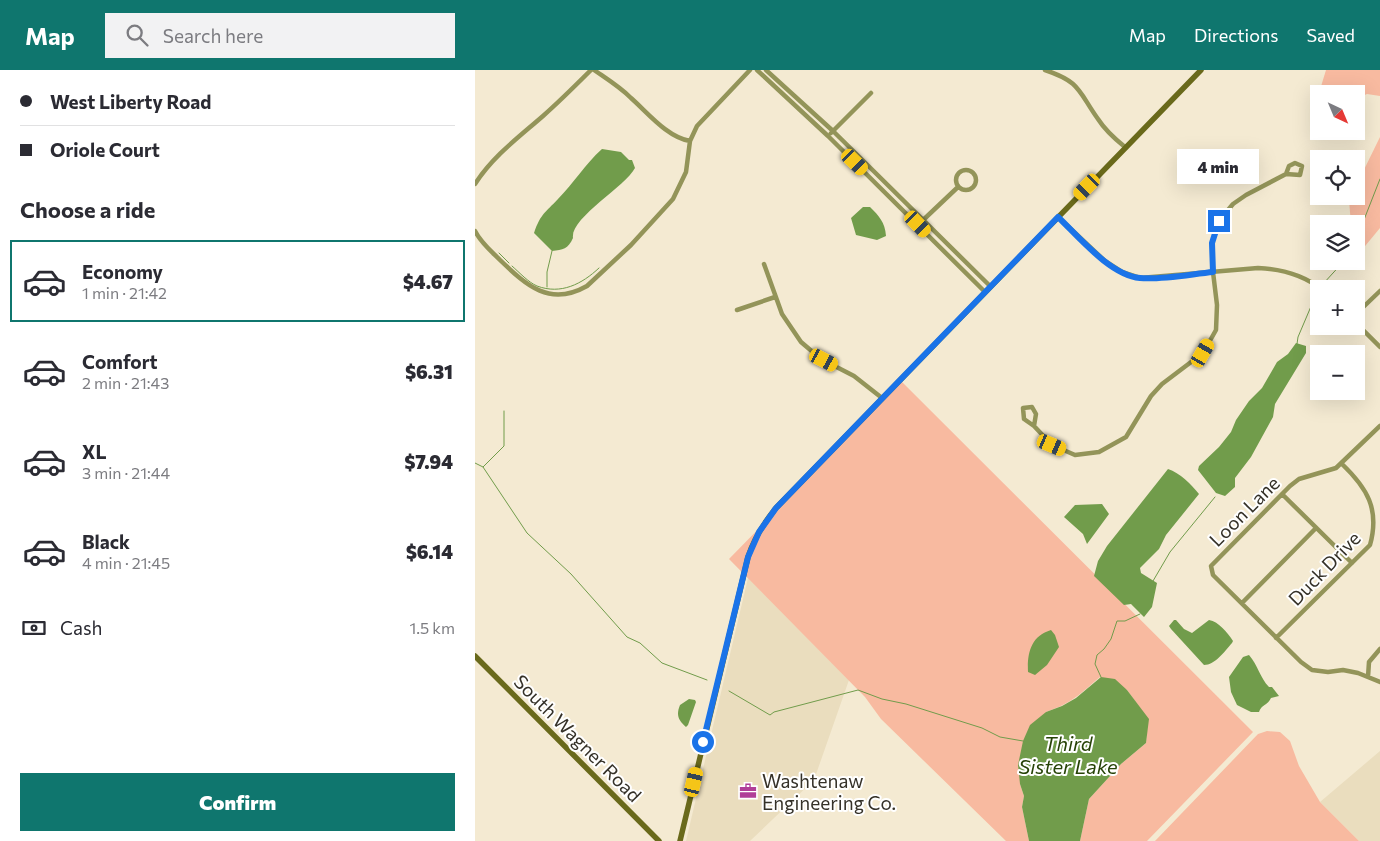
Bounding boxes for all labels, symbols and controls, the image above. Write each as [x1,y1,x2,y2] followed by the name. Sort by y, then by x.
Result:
[105,13,455,58] search box
[25,21,75,50] text: Map
[123,21,151,49] icon: search
[163,24,263,47] text: Search here
[1129,24,1166,46] text: Map
[1194,24,1278,46] text: Directions
[1306,24,1355,46] text: Saved
[1310,85,1365,140] north arrow
[1310,85,1365,400] map controls
[50,90,211,113] text: West Liberty Road
[50,138,160,161] text: Oriole Court
[839,146,871,178] car
[1178,148,1260,184] callout: 4 min
[1310,150,1365,205] button: locate
[1198,157,1238,176] text: 4 min
[1071,171,1102,203] car
[20,196,155,223] text: Choose a ride
[902,208,933,240] car
[1208,210,1230,232] route end
[1310,215,1365,270] button: layers
[22,259,67,304] icon: car
[82,260,163,283] text: Economy
[403,270,453,293] text: $4.67
[1310,280,1365,335] button: +
[82,283,167,302] text: 1 min · 21:42
[1189,336,1216,370] car
[1310,345,1365,400] button: −
[807,346,840,374] car
[22,349,67,394] icon: car
[82,350,158,373] text: Comfort
[405,360,453,383] text: $6.31
[82,373,169,392] text: 2 min · 21:43
[1035,432,1068,458] car
[22,439,67,484] icon: car
[82,440,107,463] text: XL
[404,450,453,473] text: $7.94
[82,463,170,482] text: 3 min · 21:44
[1204,471,1284,551] street label: Loon Lane
[1283,526,1365,610] street label: Duck Drive
[22,529,67,574] icon: car
[82,530,130,553] text: Black
[406,540,453,563] text: $6.14
[82,553,170,572] text: 4 min · 21:45
[20,614,48,642] icon: cash
[60,616,102,639] text: Cash
[409,618,455,637] text: 1.5 km
[510,670,646,806] street label: South Wagner Road
[692,731,714,753] route start
[1018,731,1118,778] water label: Third Sister Lake
[683,766,704,798] car
[762,769,896,814] place label: Washtenaw Engineering Co.
[20,773,455,831] button: Confirm
[738,781,758,801] office icon: Washtenaw Engineering Co.

